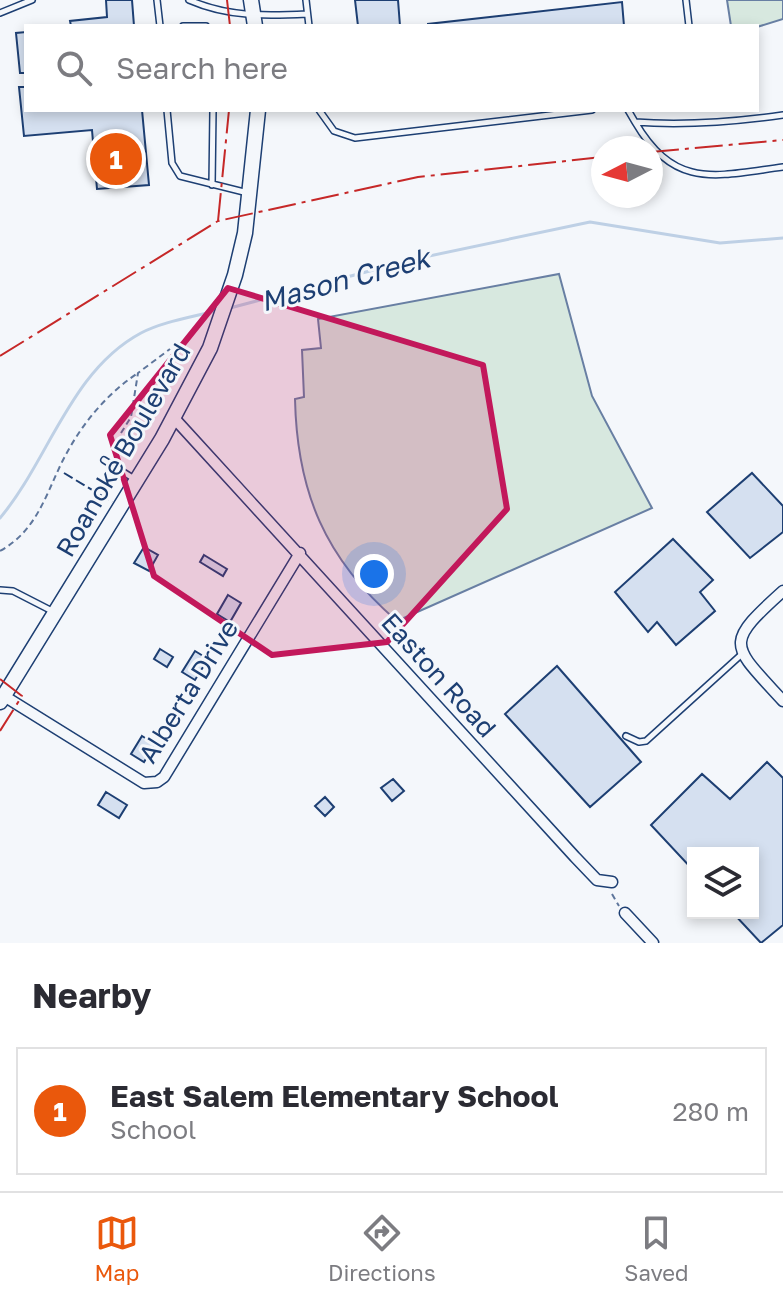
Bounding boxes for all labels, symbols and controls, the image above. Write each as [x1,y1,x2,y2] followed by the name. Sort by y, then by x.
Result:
[24,24,759,112] search box
[52,46,96,90] icon: search
[116,50,288,86] text: Search here
[90,129,142,189] pin: 1
[591,136,663,208] north arrow
[257,240,436,317] water label: Mason Creek
[49,338,197,562] street label: Roanoke Boulevard
[354,554,394,594] your location
[375,607,503,743] street label: Easton Road
[132,614,244,768] street label: Alberta Drive
[687,847,759,919] map controls
[687,847,759,919] button: layers
[32,975,152,1015] text: Nearby
[110,1078,558,1114] text: East Salem Elementary School
[53,1096,67,1127] text: 1
[672,1096,749,1127] text: 280 m
[110,1114,196,1145] text: School
[94,1211,139,1286] tab: Map
[328,1211,436,1286] tab: Directions
[624,1211,689,1286] tab: Saved

